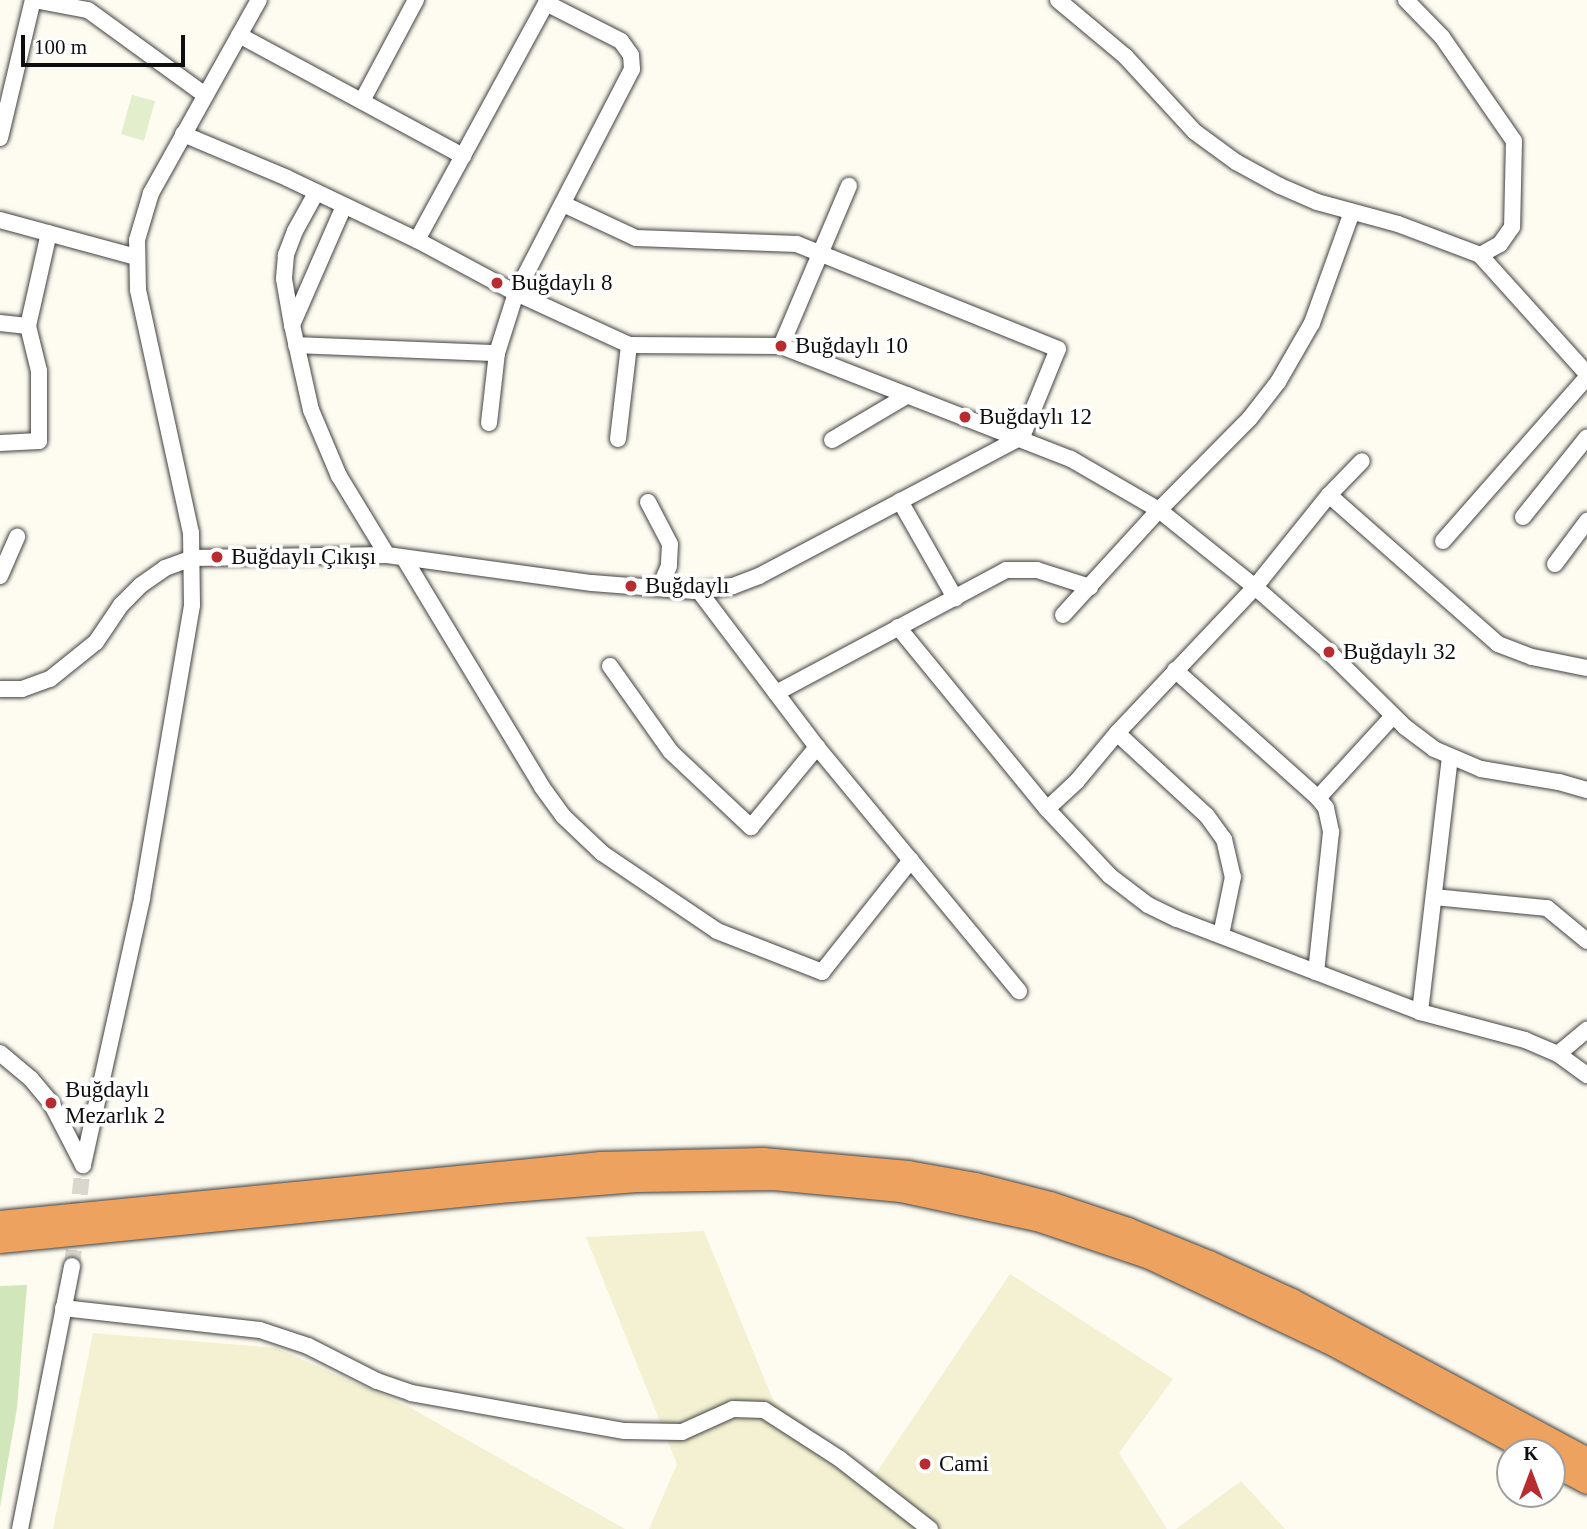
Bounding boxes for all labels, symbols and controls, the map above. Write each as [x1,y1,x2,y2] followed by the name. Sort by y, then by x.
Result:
[24,21,189,65] scale bar
[34,35,87,59] text: 100 m
[511,269,613,297] place label: Buğdaylı 8
[489,275,505,291] marker: Buğdaylı 8
[795,332,908,360] place label: Buğdaylı 10
[773,338,789,354] marker: Buğdaylı 10
[979,403,1092,431] place label: Buğdaylı 12
[957,409,973,425] marker: Buğdaylı 12
[231,543,376,571] place label: Buğdaylı Çıkışı
[209,549,225,565] marker: Buğdaylı Çıkışı
[645,572,729,600] place label: Buğdaylı
[623,578,639,594] marker: Buğdaylı
[1343,638,1456,666] place label: Buğdaylı 32
[1321,644,1337,660] marker: Buğdaylı 32
[65,1076,165,1130] place label: Buğdaylı Mezarlık 2
[43,1095,59,1111] marker: Buğdaylı Mezarlık 2
[1496,1438,1566,1508] north arrow
[1524,1443,1538,1464] text: K
[939,1450,989,1478] place label: Cami
[917,1456,933,1472] marker: Cami

